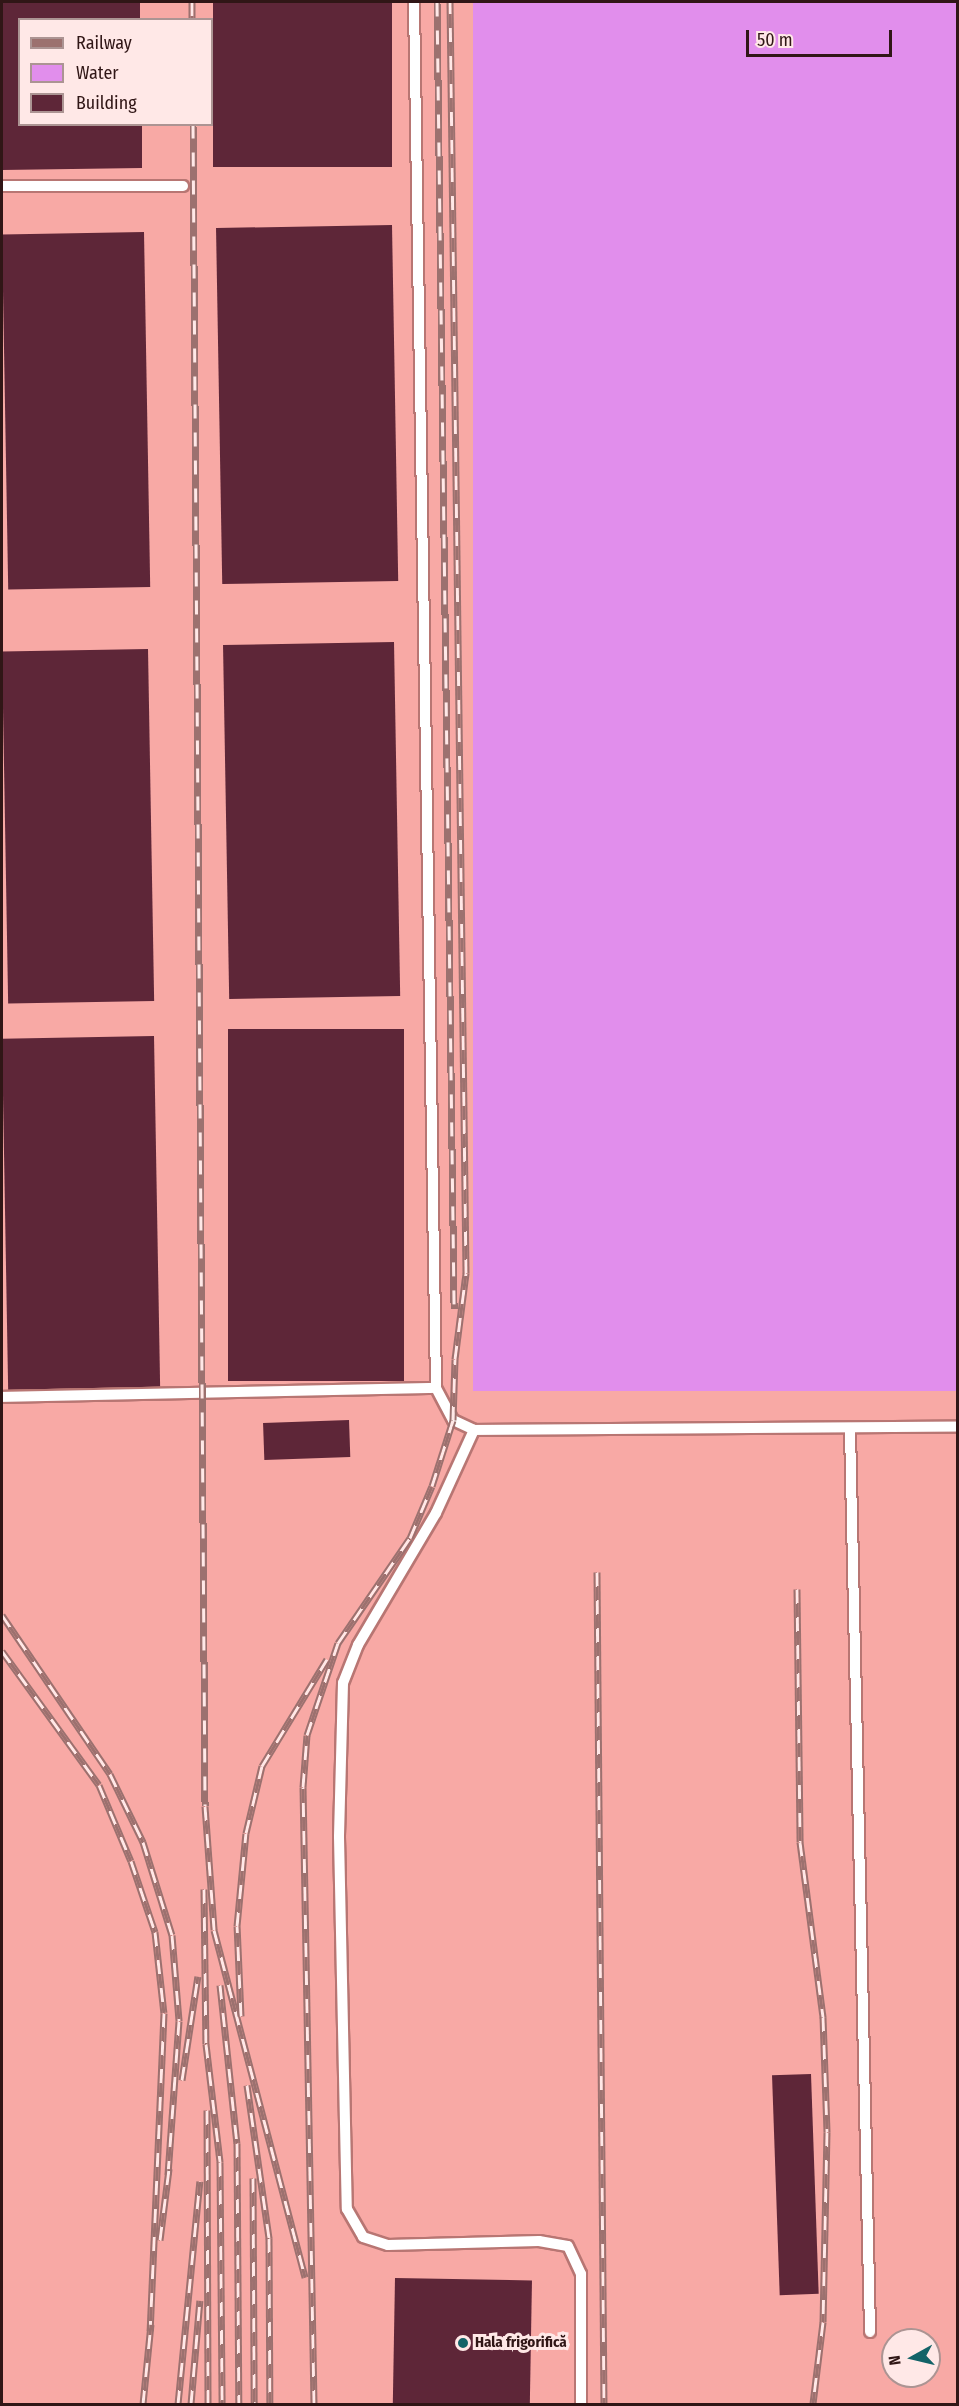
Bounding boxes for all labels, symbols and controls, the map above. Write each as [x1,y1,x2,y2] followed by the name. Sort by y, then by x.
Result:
[18,18,213,126] legend
[749,18,894,56] scale bar
[757,29,793,51] text: 50 m
[76,32,132,54] text: Railway
[76,62,119,84] text: Water
[76,92,137,114] text: Building
[881,2328,941,2388] north arrow
[475,2334,567,2352] place label: Hala frigorifică
[456,2336,470,2350] marker: Hala frigorifică
[885,2354,905,2366] text: N

